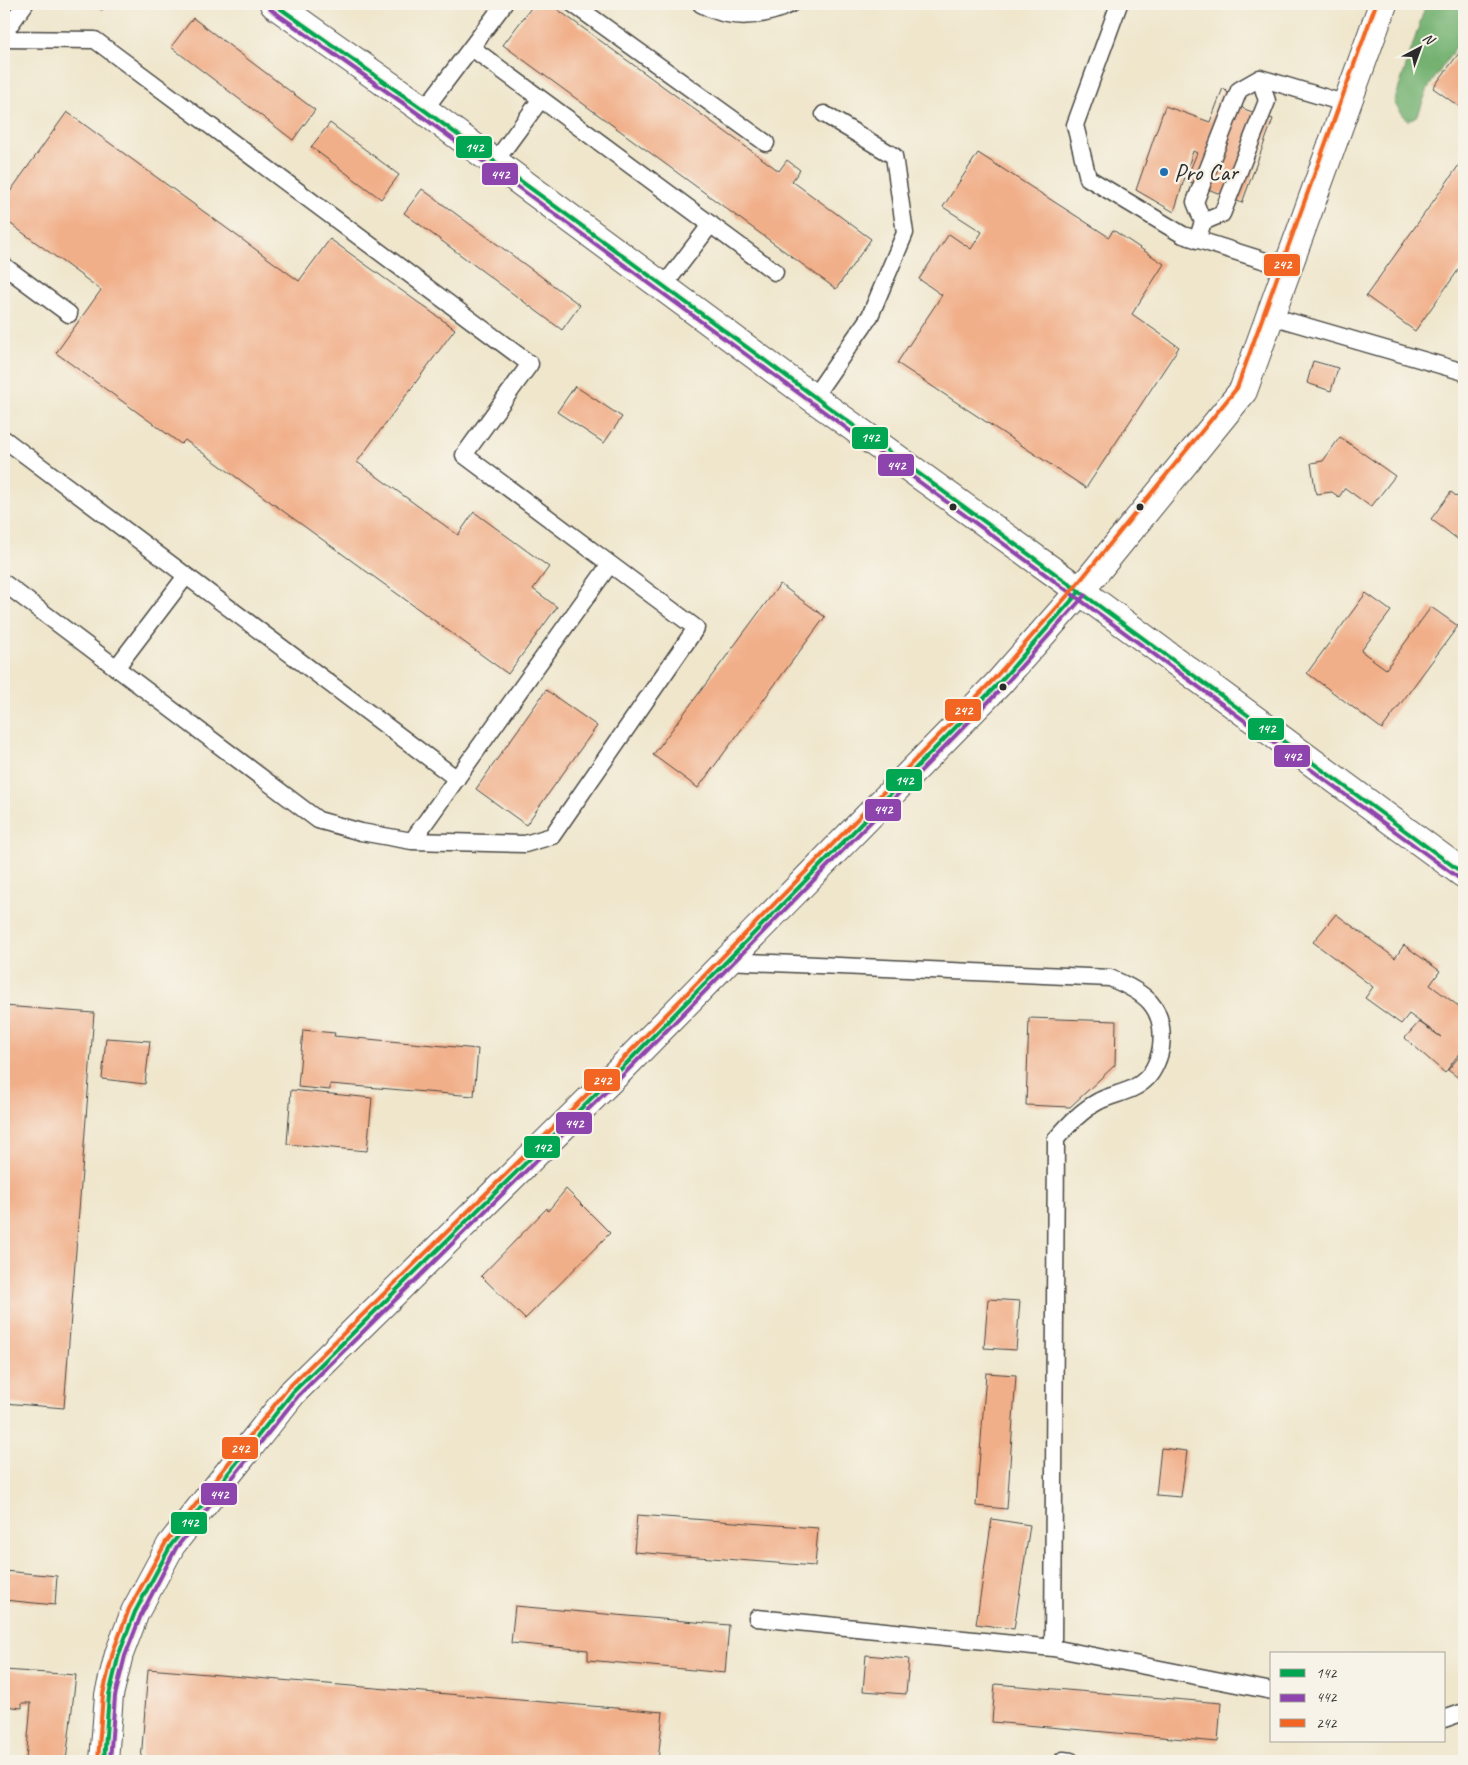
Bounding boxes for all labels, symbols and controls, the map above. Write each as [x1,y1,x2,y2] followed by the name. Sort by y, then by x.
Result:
[1396,22,1446,72] north arrow
[1419,29,1439,49] text: N
[455,135,493,159] line badge: 142
[465,139,485,156] text: 142
[1174,157,1240,187] place label: Pro Car
[481,162,519,186] line badge: 442
[491,166,511,183] text: 442
[1158,166,1170,178] marker: Pro Car
[1263,253,1301,277] line badge: 242
[1273,256,1293,273] text: 242
[851,426,889,450] line badge: 142
[861,429,881,446] text: 142
[877,453,915,477] line badge: 442
[887,457,907,474] text: 442
[948,502,958,512] unlabelled marker
[1135,502,1145,512] unlabelled marker
[998,682,1008,692] unlabelled marker
[944,698,982,722] line badge: 242
[954,702,974,719] text: 242
[1247,717,1285,741] line badge: 142
[1257,720,1277,737] text: 142
[1273,744,1311,768] line badge: 442
[1283,748,1303,765] text: 442
[885,768,923,792] line badge: 142
[895,772,915,789] text: 142
[864,798,902,822] line badge: 442
[874,801,894,818] text: 442
[583,1068,621,1092] line badge: 242
[593,1072,613,1089] text: 242
[555,1111,593,1135] line badge: 442
[565,1115,585,1132] text: 442
[523,1135,561,1159] line badge: 142
[533,1139,553,1156] text: 142
[221,1436,259,1460] line badge: 242
[231,1440,251,1457] text: 242
[200,1482,238,1506] line badge: 442
[210,1486,230,1503] text: 442
[170,1511,208,1535] line badge: 142
[180,1514,200,1531] text: 142
[1270,1652,1446,1742] legend
[1316,1664,1338,1683] text: 142
[1316,1688,1338,1707] text: 442
[1316,1714,1338,1733] text: 242

